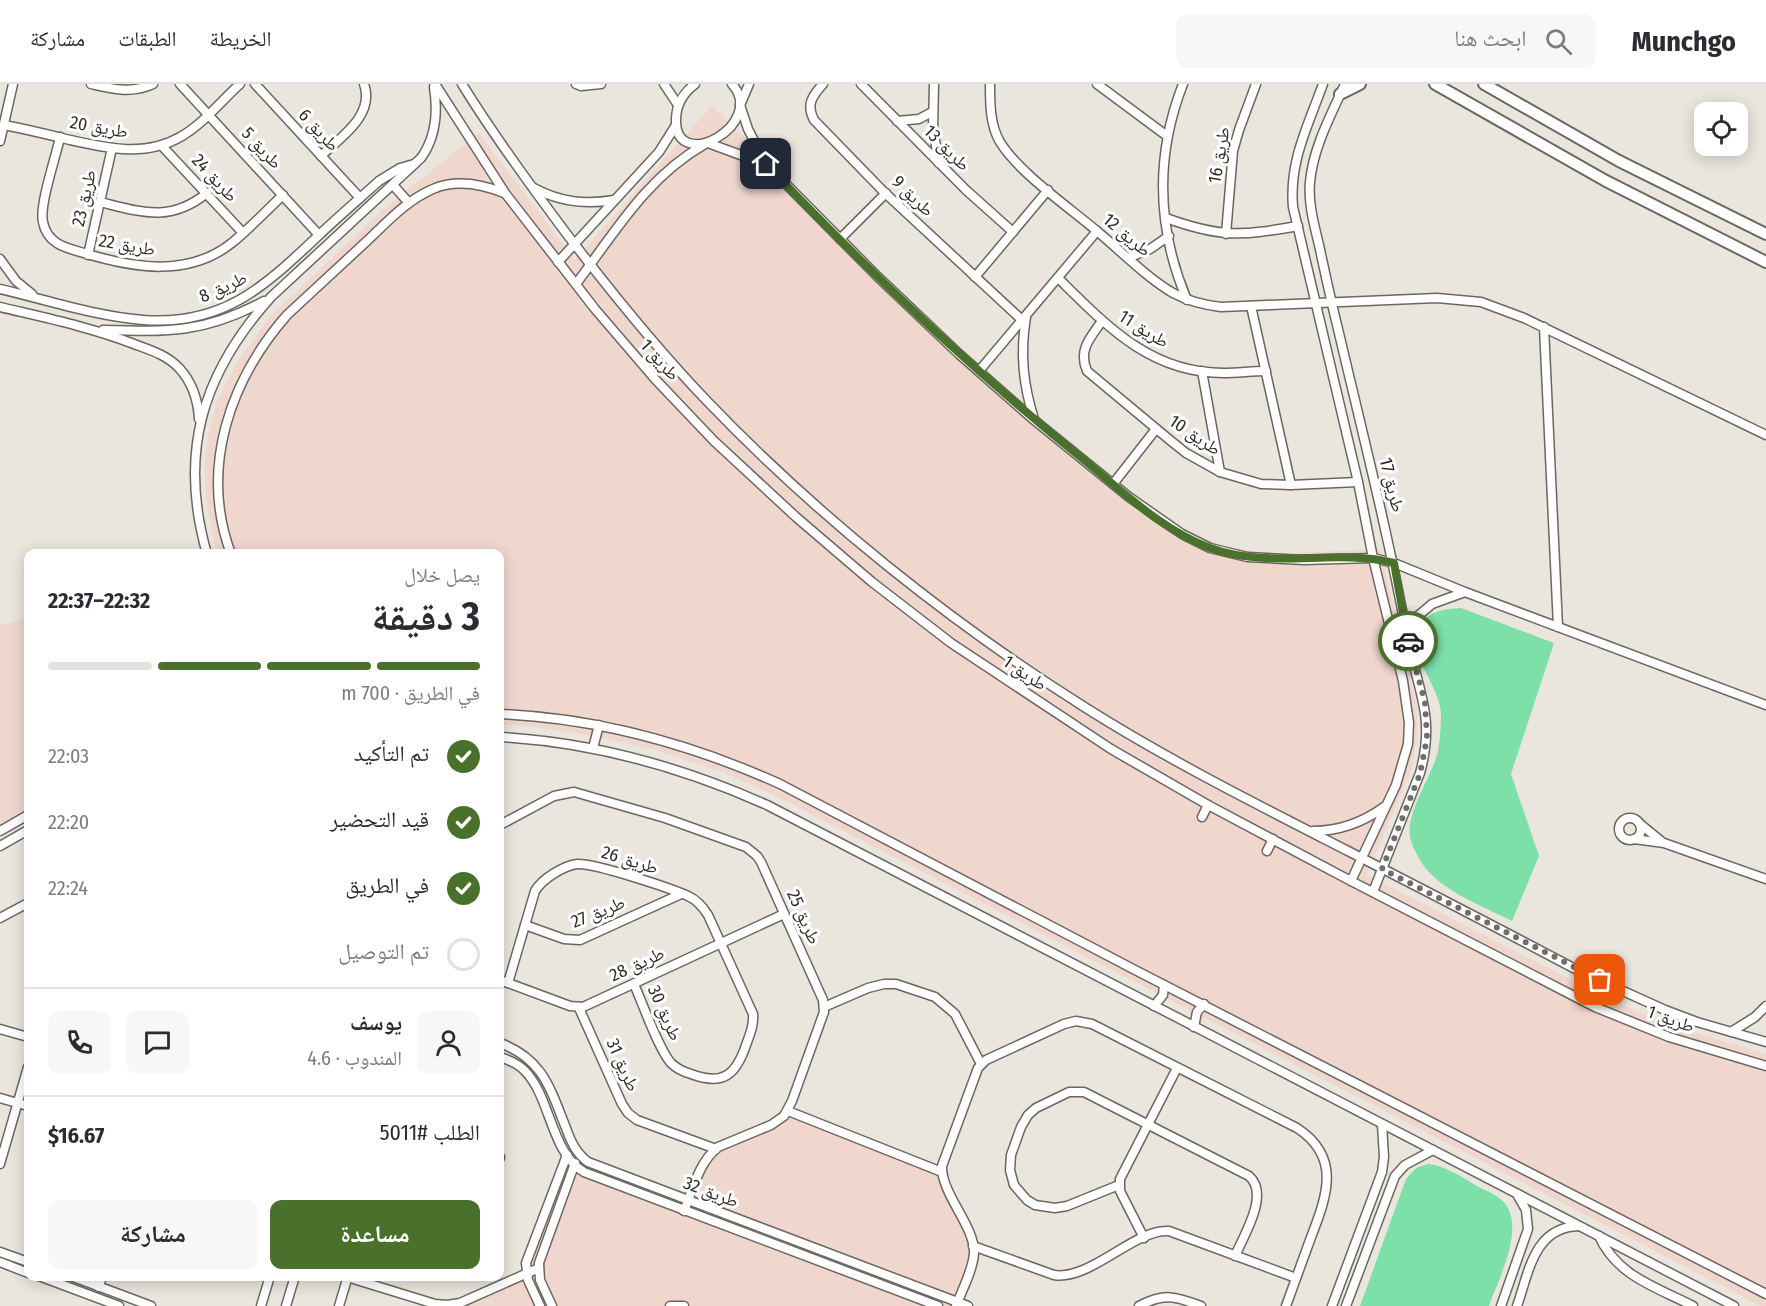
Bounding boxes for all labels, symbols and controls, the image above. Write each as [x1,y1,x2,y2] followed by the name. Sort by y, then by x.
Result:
[1176,14,1596,68] search box
[1454,25,1527,52] text: ابحث هنا
[1542,25,1575,58] icon: search
[1632,25,1736,58] text: Munchgo
[30,26,85,52] text: مشاركة
[118,26,177,52] text: الطبقات
[210,26,271,52] text: الخريطة
[1694,102,1748,156] map controls
[1694,102,1748,156] button: locate
[294,104,344,156] street label: طريق 6
[68,111,130,143] street label: طريق 20
[919,120,975,176] street label: طريق 13
[237,122,287,174] street label: طريق 5
[1203,125,1235,185] street label: طريق 16
[740,138,791,189] pin
[749,147,782,180] icon: home
[187,150,243,206] street label: طريق 24
[67,168,101,228] street label: طريق 23
[887,171,939,221] street label: طريق 9
[1098,209,1156,261] street label: طريق 12
[97,229,157,261] street label: طريق 22
[196,267,250,307] street label: طريق 8
[1115,305,1173,353] street label: طريق 11
[636,335,684,385] street label: طريق 1
[1165,410,1225,460] street label: طريق 10
[1375,455,1409,515] street label: طريق 17
[404,563,480,587] text: يصل خلال
[48,587,150,614] text: 22:32–22:37
[372,594,480,640] text: 3 دقيقة
[1378,611,1438,671] courier
[1392,625,1425,658] icon: car
[999,650,1051,696] street label: طريق 1
[341,681,480,705] text: في الطريق · 700 m
[354,740,429,767] text: تم التأكيد
[447,740,480,773] icon: check
[48,744,89,768] text: 22:03
[330,806,429,833] text: قيد التحضير
[447,806,480,839] icon: check
[48,810,89,834] text: 22:20
[599,841,661,879] street label: طريق 26
[345,872,429,899] text: في الطريق
[447,872,480,905] icon: check
[48,876,88,900] text: 22:24
[782,886,826,948] street label: طريق 25
[568,891,628,933] street label: طريق 27
[338,938,429,965] text: تم التوصيل
[606,942,668,986] street label: طريق 28
[1574,954,1625,1005] pin
[1583,963,1616,996] icon: bag
[643,982,687,1044] street label: طريق 30
[1645,1000,1697,1038] street label: طريق 1
[350,1009,402,1036] text: يوسف
[48,1011,111,1074] button: phone
[126,1011,189,1074] button: chat
[417,1011,480,1074] button: person
[602,1035,644,1095] street label: طريق 31
[307,1046,402,1070] text: المندوب · 4.6
[379,1119,480,1146] text: الطلب #5011
[48,1122,104,1149] text: $16.67
[680,1172,742,1212] street label: طريق 32
[48,1200,258,1269] button: مشاركة
[270,1200,480,1269] button: مساعدة

